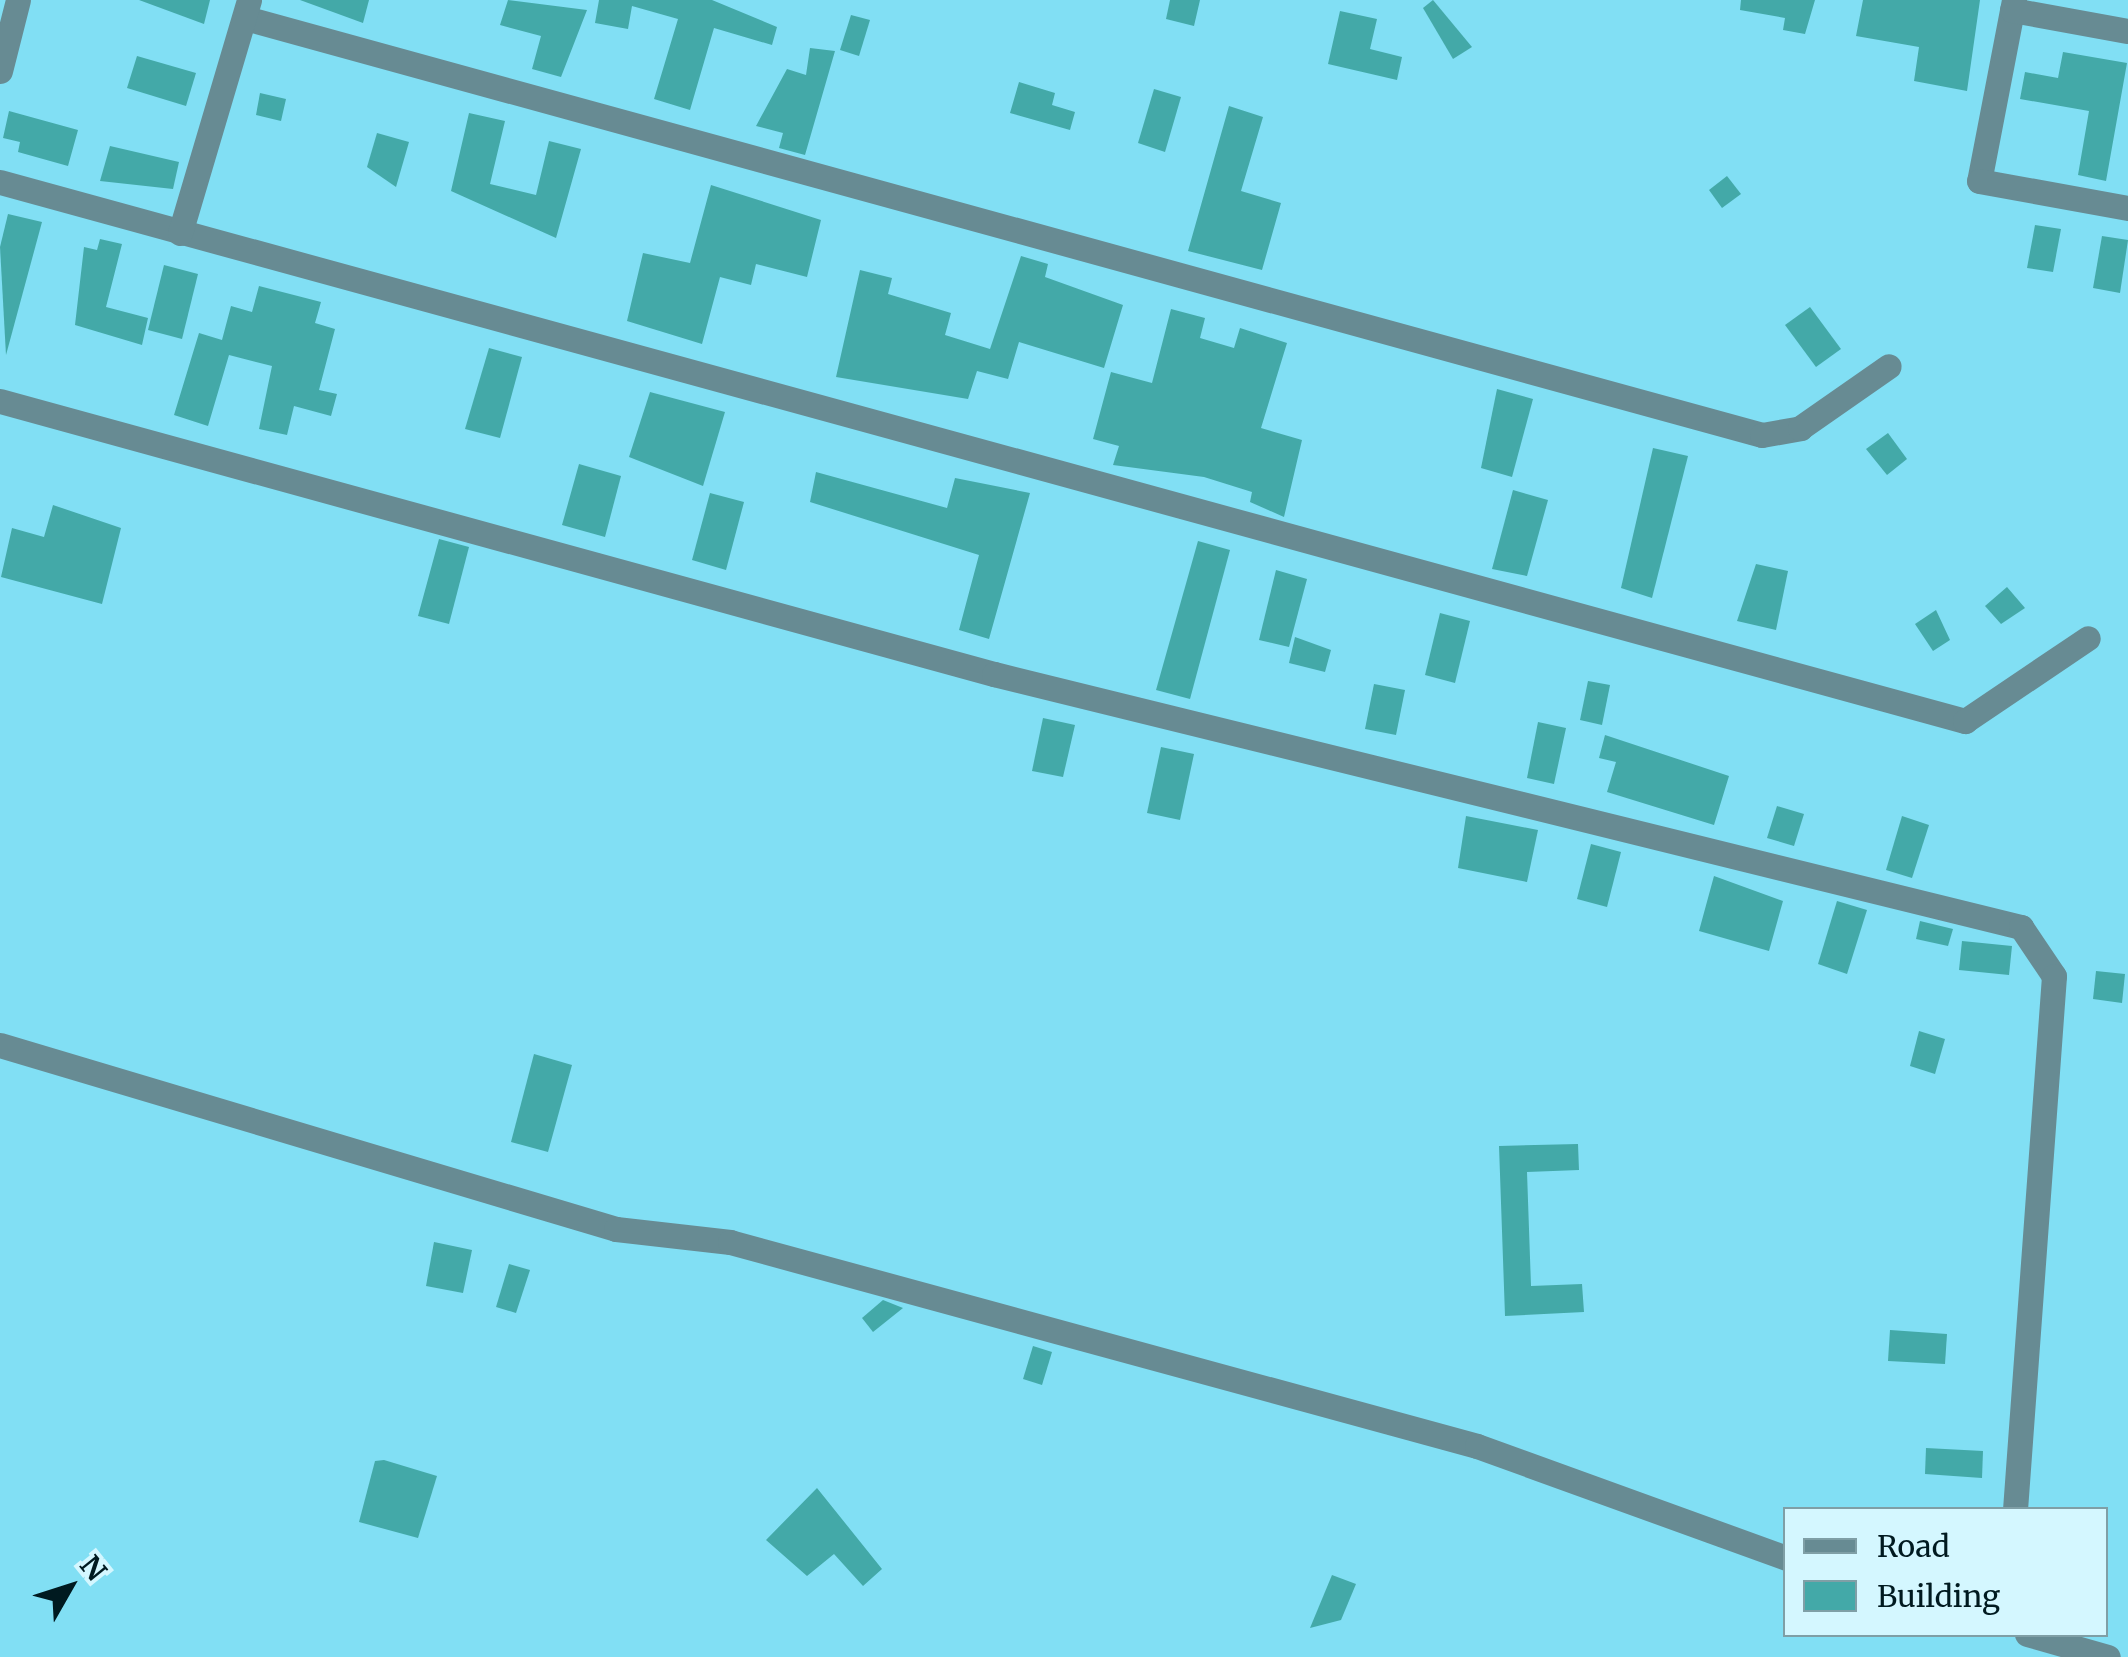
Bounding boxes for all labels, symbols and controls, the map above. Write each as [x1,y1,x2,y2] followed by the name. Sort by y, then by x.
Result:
[1783,1507,2108,1637] legend
[1877,1527,1950,1565] text: Road
[20,1537,120,1637] north arrow
[72,1548,114,1588] text: N
[1877,1577,2000,1615] text: Building

